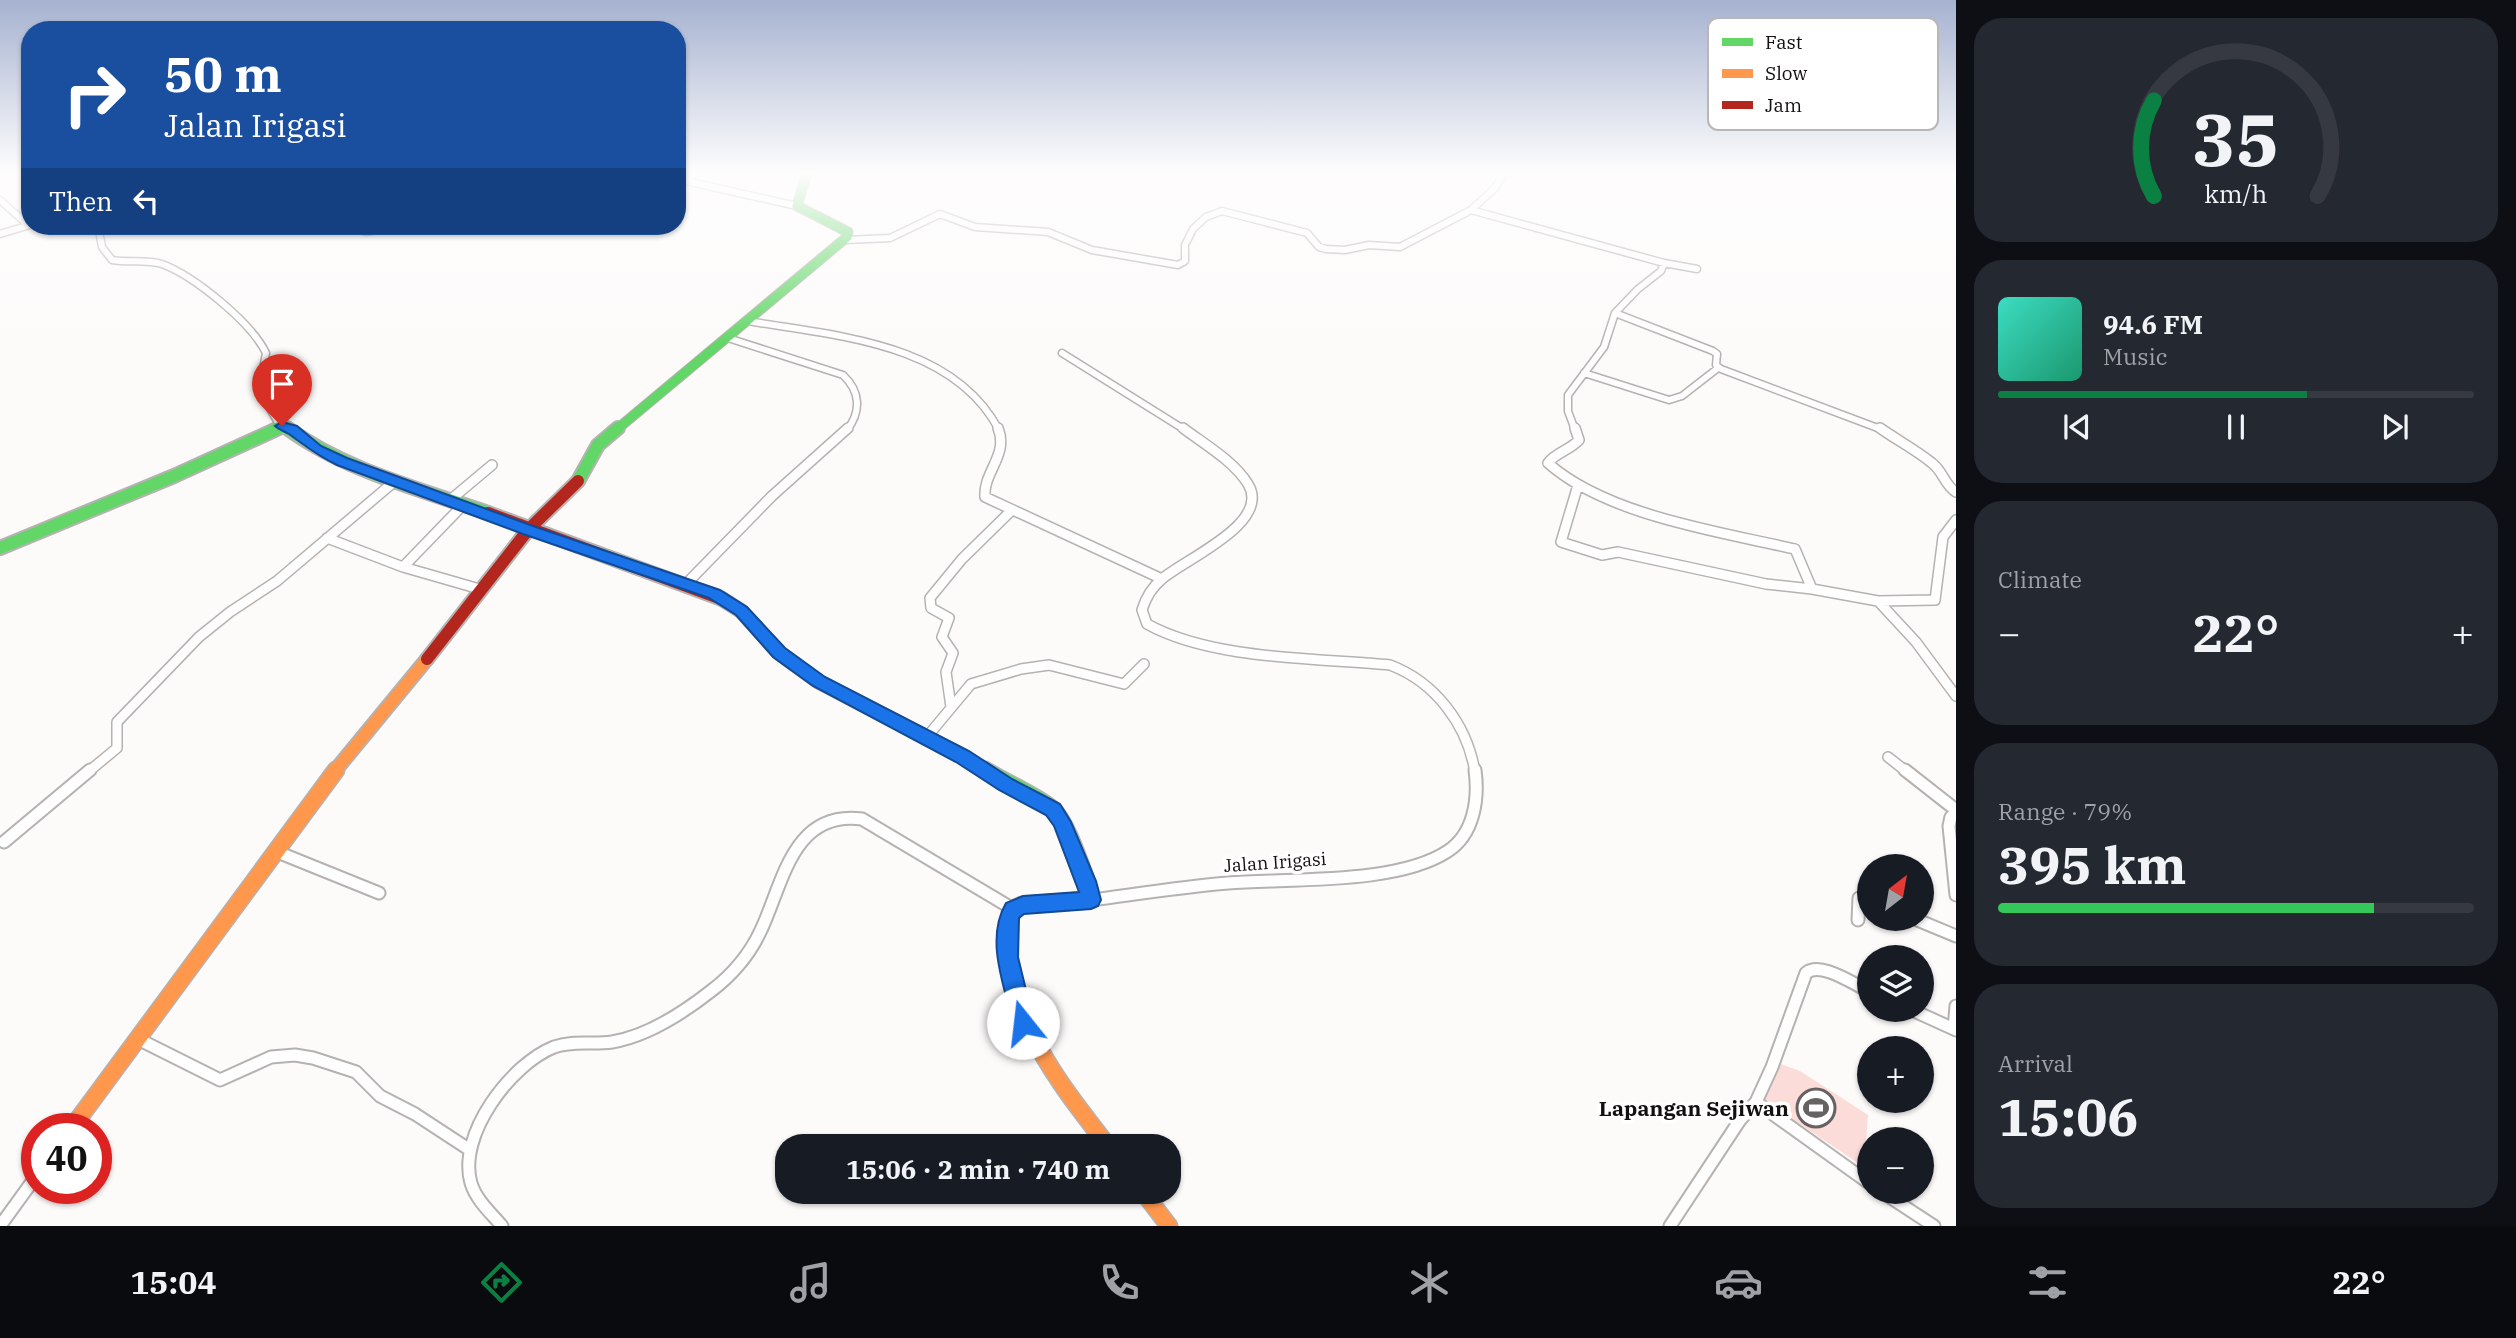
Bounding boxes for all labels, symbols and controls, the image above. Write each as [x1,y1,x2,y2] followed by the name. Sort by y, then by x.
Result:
[1708,18,1938,130] legend
[1765,30,1803,54] text: Fast
[164,42,282,105] text: 50 m
[49,49,140,140] icon: right
[1765,61,1807,85] text: Slow
[2192,91,2280,186] text: 35
[1765,93,1802,117] text: Jam
[164,104,347,146] text: Jalan Irigasi
[2204,177,2268,210] text: km/h
[127,182,165,220] icon: left
[49,184,113,218] text: Then
[2103,307,2203,341] text: 94.6 FM
[2103,341,2168,371] text: Music
[252,354,312,426] pin
[263,365,301,403] icon: arrive
[2058,408,2096,446] icon: previous
[2217,408,2255,446] icon: pause
[2376,408,2414,446] icon: next
[1998,564,2082,594] text: Climate
[2193,599,2279,666] text: 22°
[1998,608,2021,657] text: −
[2451,608,2474,657] text: +
[1998,796,2132,826] text: Range · 79%
[1998,831,2187,898] text: 395 km
[1223,847,1327,877] street label: Jalan Irigasi
[1857,854,1934,931] north arrow
[1857,854,1934,1204] map controls
[1857,945,1934,1022] button: layers
[986,986,1060,1060] position arrow
[1857,1036,1934,1113] button: +
[1998,1048,2073,1078] text: Arrival
[1998,1083,2139,1150] text: 15:06
[1795,1087,1837,1129] sports icon: Lapangan Sejiwan
[1599,1094,1789,1122] place label: Lapangan Sejiwan
[21,1113,112,1204] speed limit sign: 40
[1857,1127,1934,1204] button: −
[846,1152,1110,1186] text: 15:06 · 2 min · 740 m
[477,1258,526,1307] icon: directions
[786,1258,835,1307] icon: music
[1095,1258,1144,1307] icon: phone
[1405,1258,1454,1307] icon: climate
[1714,1258,1763,1307] icon: car
[2023,1258,2072,1307] icon: filters
[130,1261,217,1303] text: 15:04
[2332,1261,2386,1303] text: 22°

